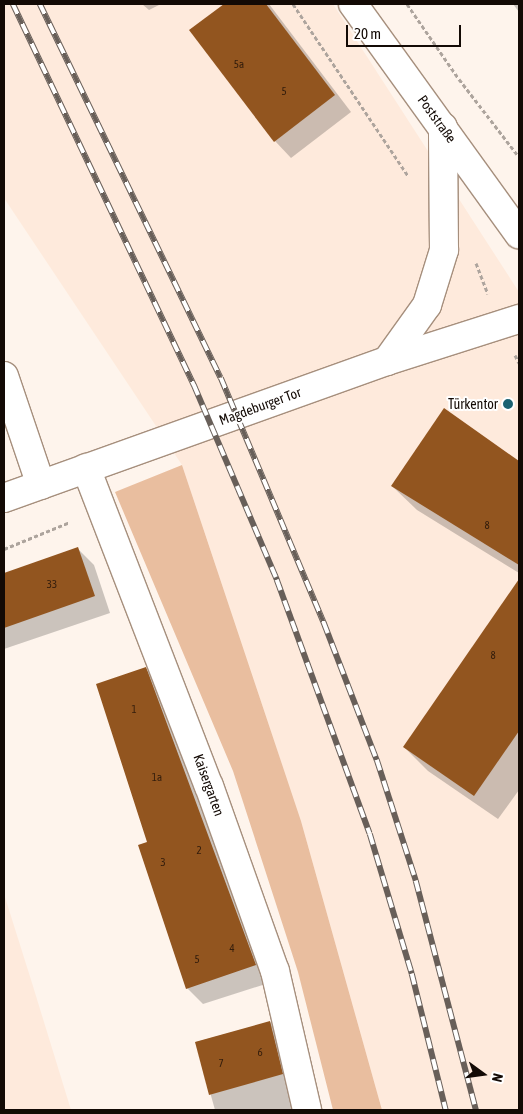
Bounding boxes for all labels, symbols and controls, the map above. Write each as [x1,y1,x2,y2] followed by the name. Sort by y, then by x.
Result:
[348,15,463,47] scale bar
[354,25,381,42] text: 20 m
[234,57,244,71] house number: 5a
[281,84,287,98] house number: 5
[414,92,460,146] street label: Poststraße
[217,383,303,429] street label: Magdeburger Tor
[448,396,498,412] place label: Türkentor
[502,398,514,410] marker: Türkentor
[484,518,490,532] house number: 8
[47,577,57,591] house number: 33
[490,648,496,662] house number: 8
[131,702,137,716] house number: 1
[190,752,228,818] street label: Kaisergarten
[152,770,162,784] house number: 1a
[196,843,202,857] house number: 2
[160,855,166,869] house number: 3
[229,941,235,955] house number: 4
[194,952,200,966] house number: 5
[257,1045,263,1059] house number: 6
[458,1049,508,1099] north arrow
[218,1056,224,1070] house number: 7
[489,1072,506,1084] text: N

